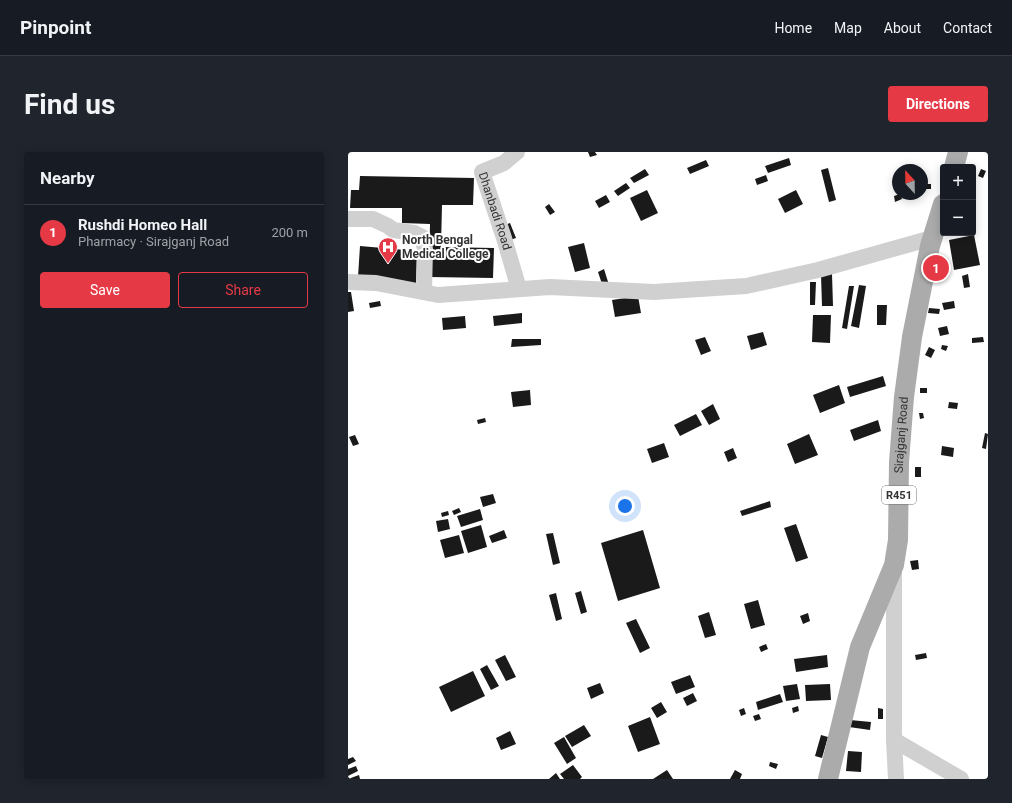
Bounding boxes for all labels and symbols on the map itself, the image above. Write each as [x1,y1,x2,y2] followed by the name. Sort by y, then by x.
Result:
[892,164,928,200] north arrow
[476,170,514,252] street label: Dhanbadi Road
[402,233,489,261] place label: North Bengal Medical College
[377,236,399,264] hospital icon: North Bengal Medical College
[923,253,949,283] pin: 1
[892,396,911,473] street label: Sirajganj Road
[882,486,916,504] road number: R451
[615,496,635,516] your location

